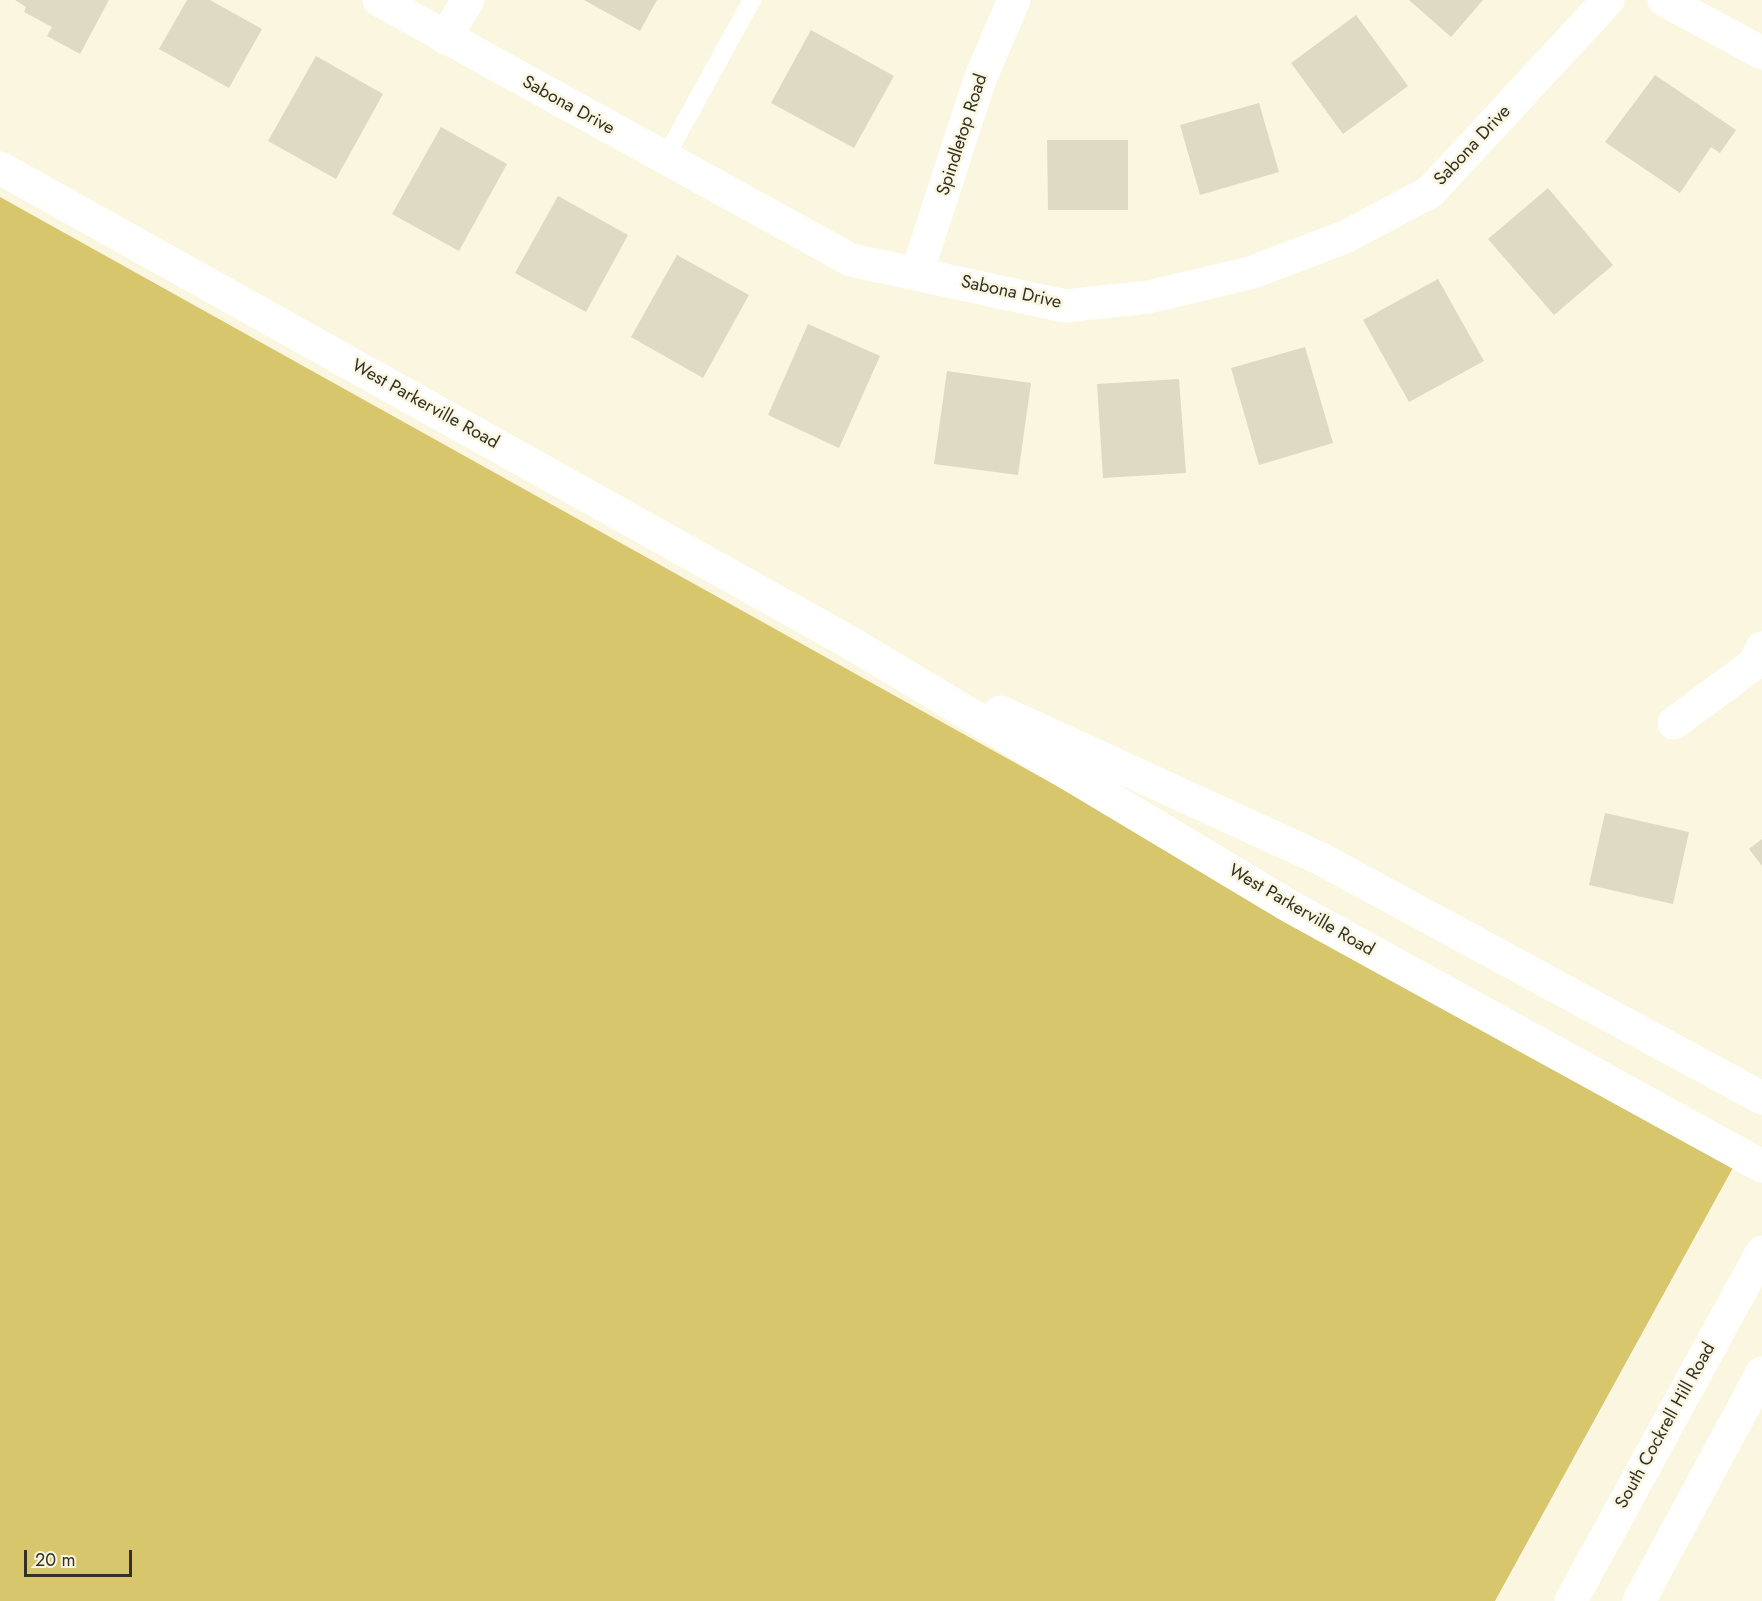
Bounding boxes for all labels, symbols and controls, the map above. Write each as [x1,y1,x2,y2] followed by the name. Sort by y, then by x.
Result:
[933,71,993,199] street label: Spindletop Road
[518,72,618,140] street label: Sabona Drive
[1430,101,1516,191] street label: Sabona Drive
[959,272,1063,314] street label: Sabona Drive
[348,356,502,454] street label: West Parkerville Road
[1224,860,1378,962] street label: West Parkerville Road
[1611,1339,1721,1513] street label: South Cockrell Hill Road
[27,1538,135,1576] scale bar
[35,1547,75,1573] text: 20 m

